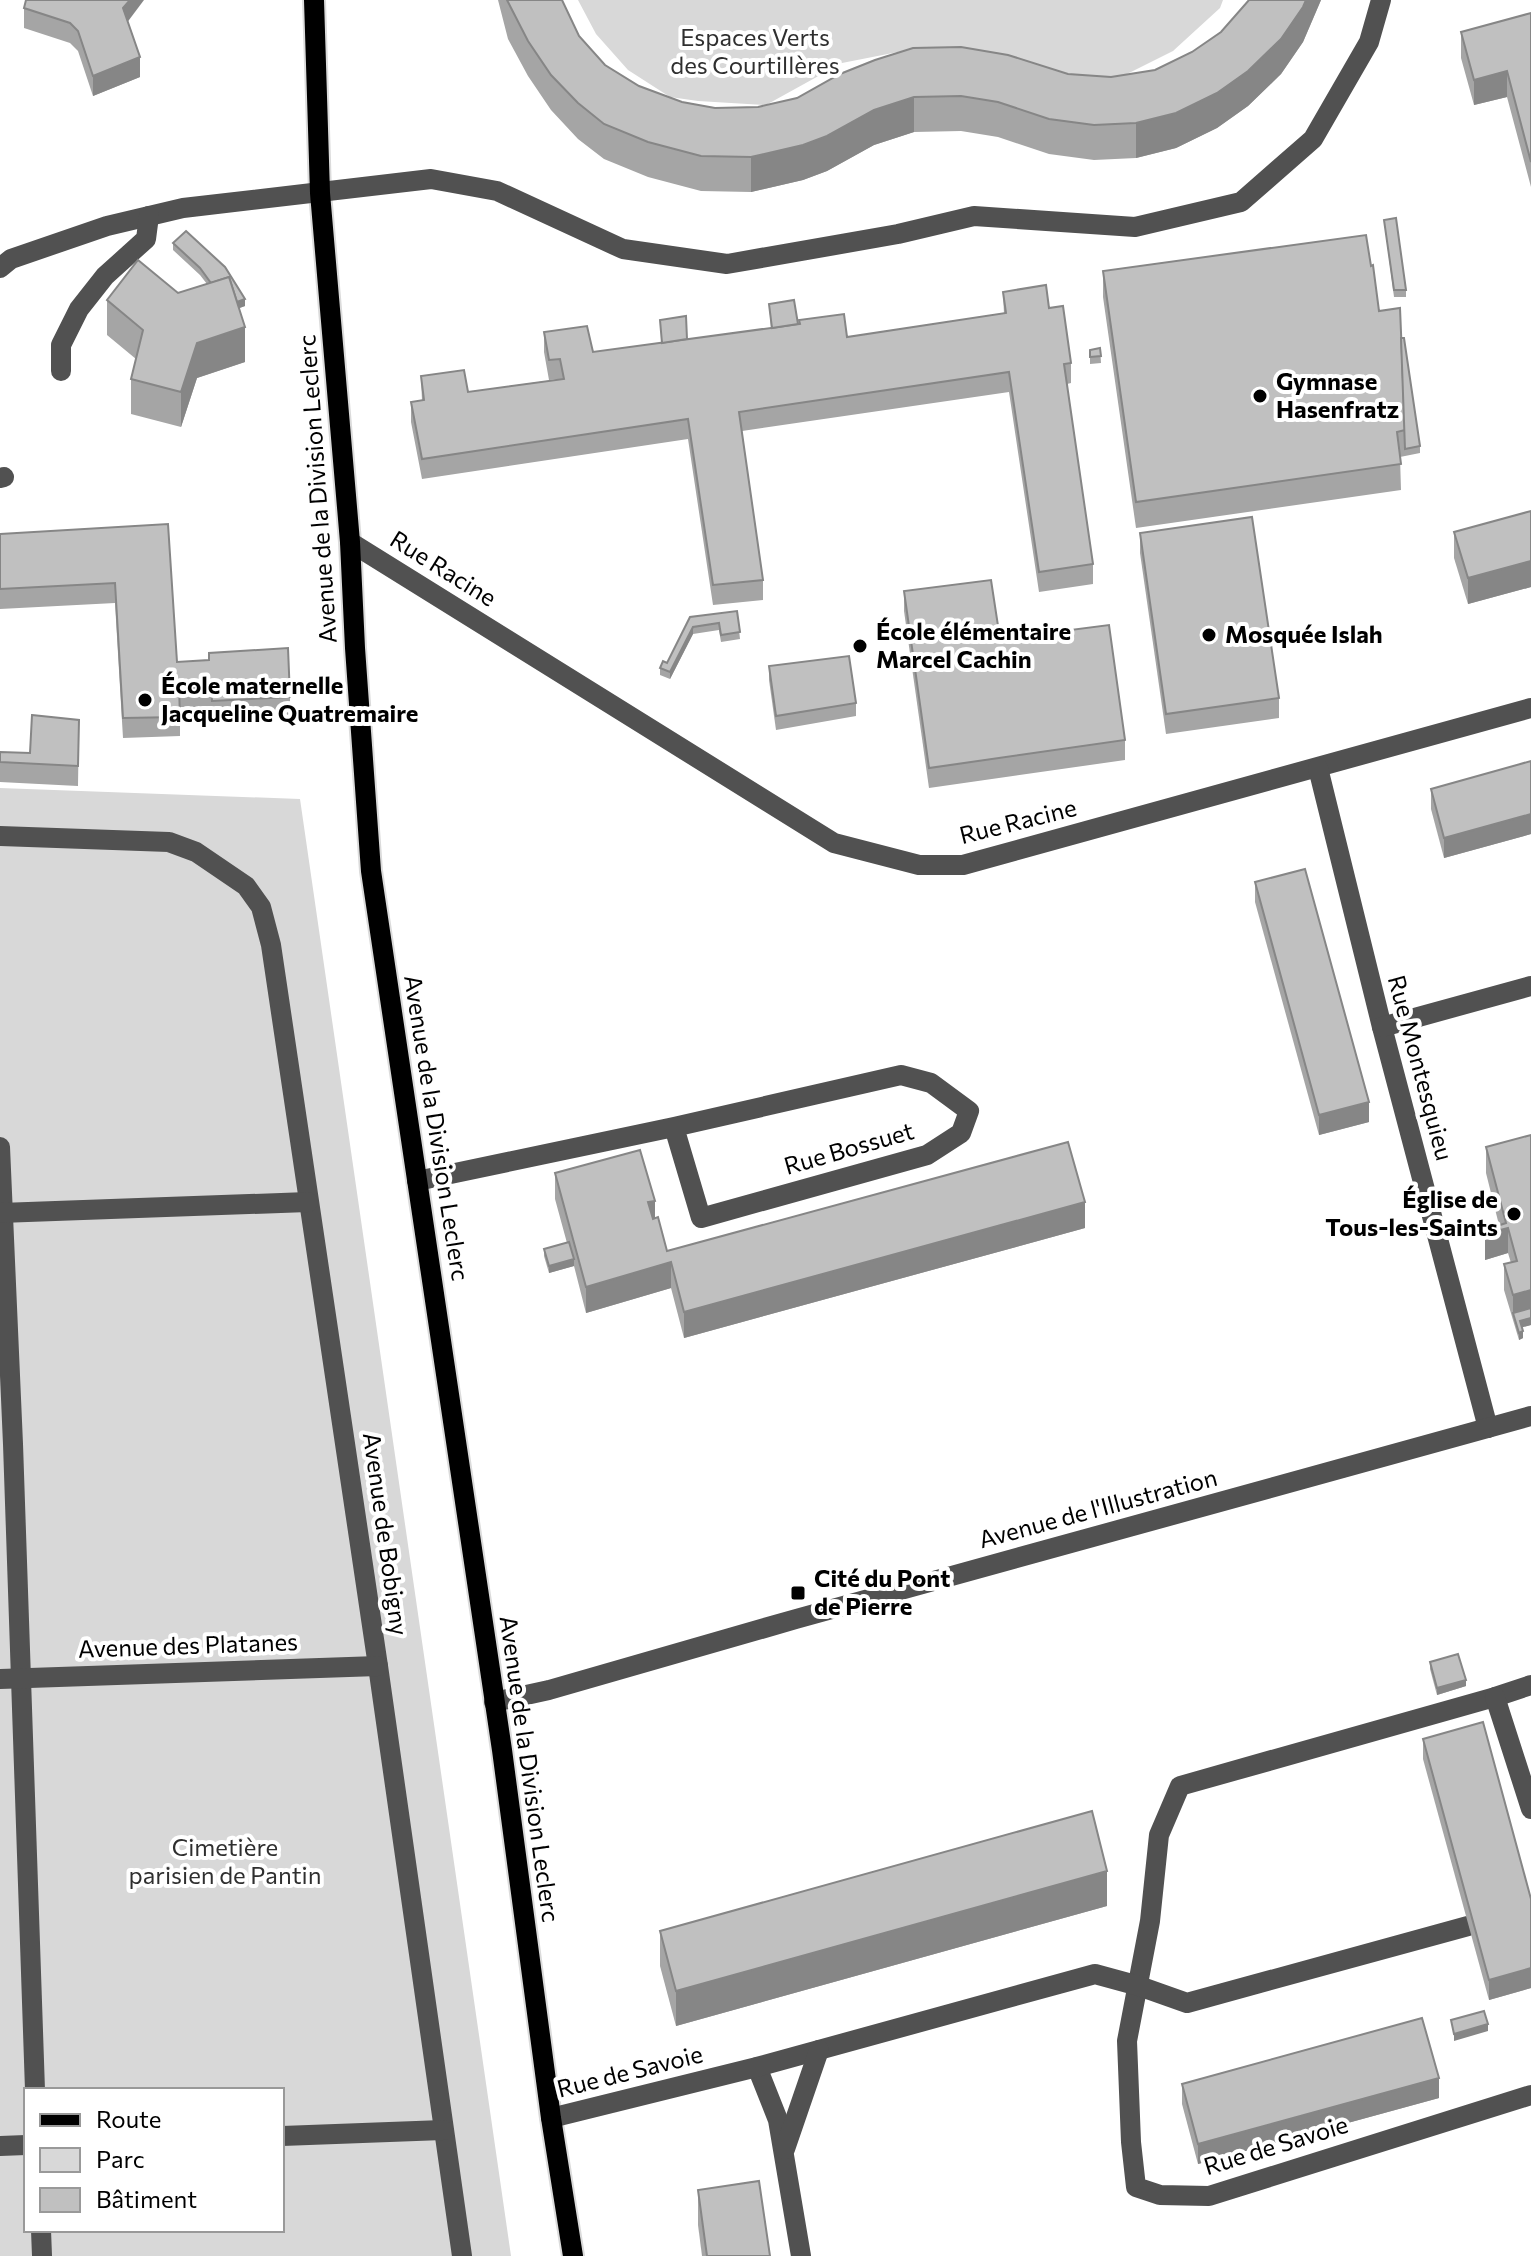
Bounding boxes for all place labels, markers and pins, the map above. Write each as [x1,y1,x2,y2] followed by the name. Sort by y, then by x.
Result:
[1276,366,1399,423] place label: Gymnase Hasenfratz
[1251,387,1269,405] marker: Gymnase Hasenfratz
[876,616,1071,673] place label: École élémentaire Marcel Cachin
[1225,619,1383,648] place label: Mosquée Islah
[1200,626,1218,644] marker: Mosquée Islah
[851,637,869,655] marker: École élémentaire Marcel Cachin
[161,670,418,727] place label: École maternelle Jacqueline Quatremaire
[136,691,154,709] marker: École maternelle Jacqueline Quatremaire
[1325,1184,1498,1241] place label: Église de Tous-les-Saints
[1505,1205,1523,1223] marker: Église de Tous-les-Saints
[814,1563,950,1620] place label: Cité du Pont de Pierre
[789,1584,807,1602] marker: Cité du Pont de Pierre

